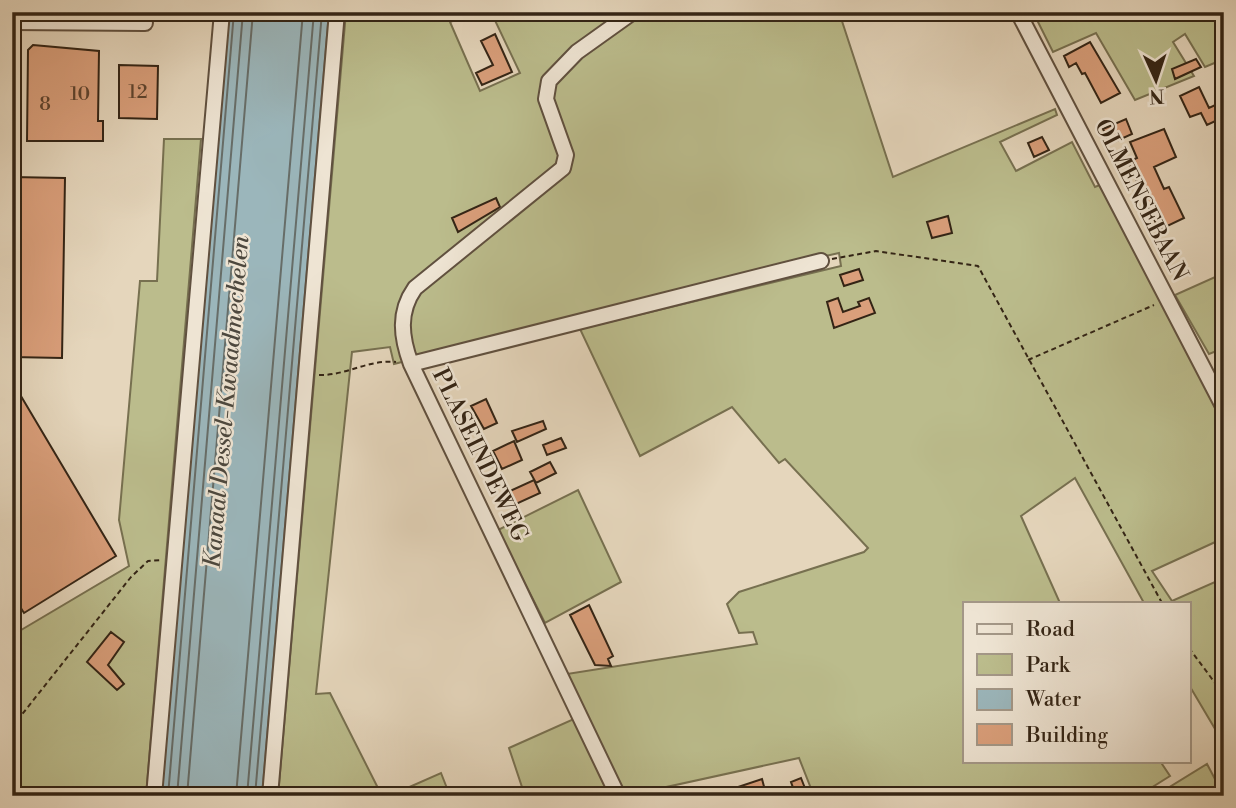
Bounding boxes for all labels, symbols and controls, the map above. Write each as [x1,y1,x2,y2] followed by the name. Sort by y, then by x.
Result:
[1120,46,1190,116] north arrow
[128,80,148,104] house number: 12
[70,82,90,106] house number: 10
[1149,84,1165,108] text: N
[39,92,51,116] house number: 8
[1088,114,1194,286] street label: OLMENSEBAAN
[198,234,257,570] water label: Kanaal Dessel-Kwaadmechelen
[426,364,534,546] street label: PLASEINDEWEG
[963,602,1190,762] legend
[1026,617,1075,643] text: Road
[1026,653,1071,679] text: Park
[1025,687,1081,713] text: Water
[1025,723,1108,749] text: Building

